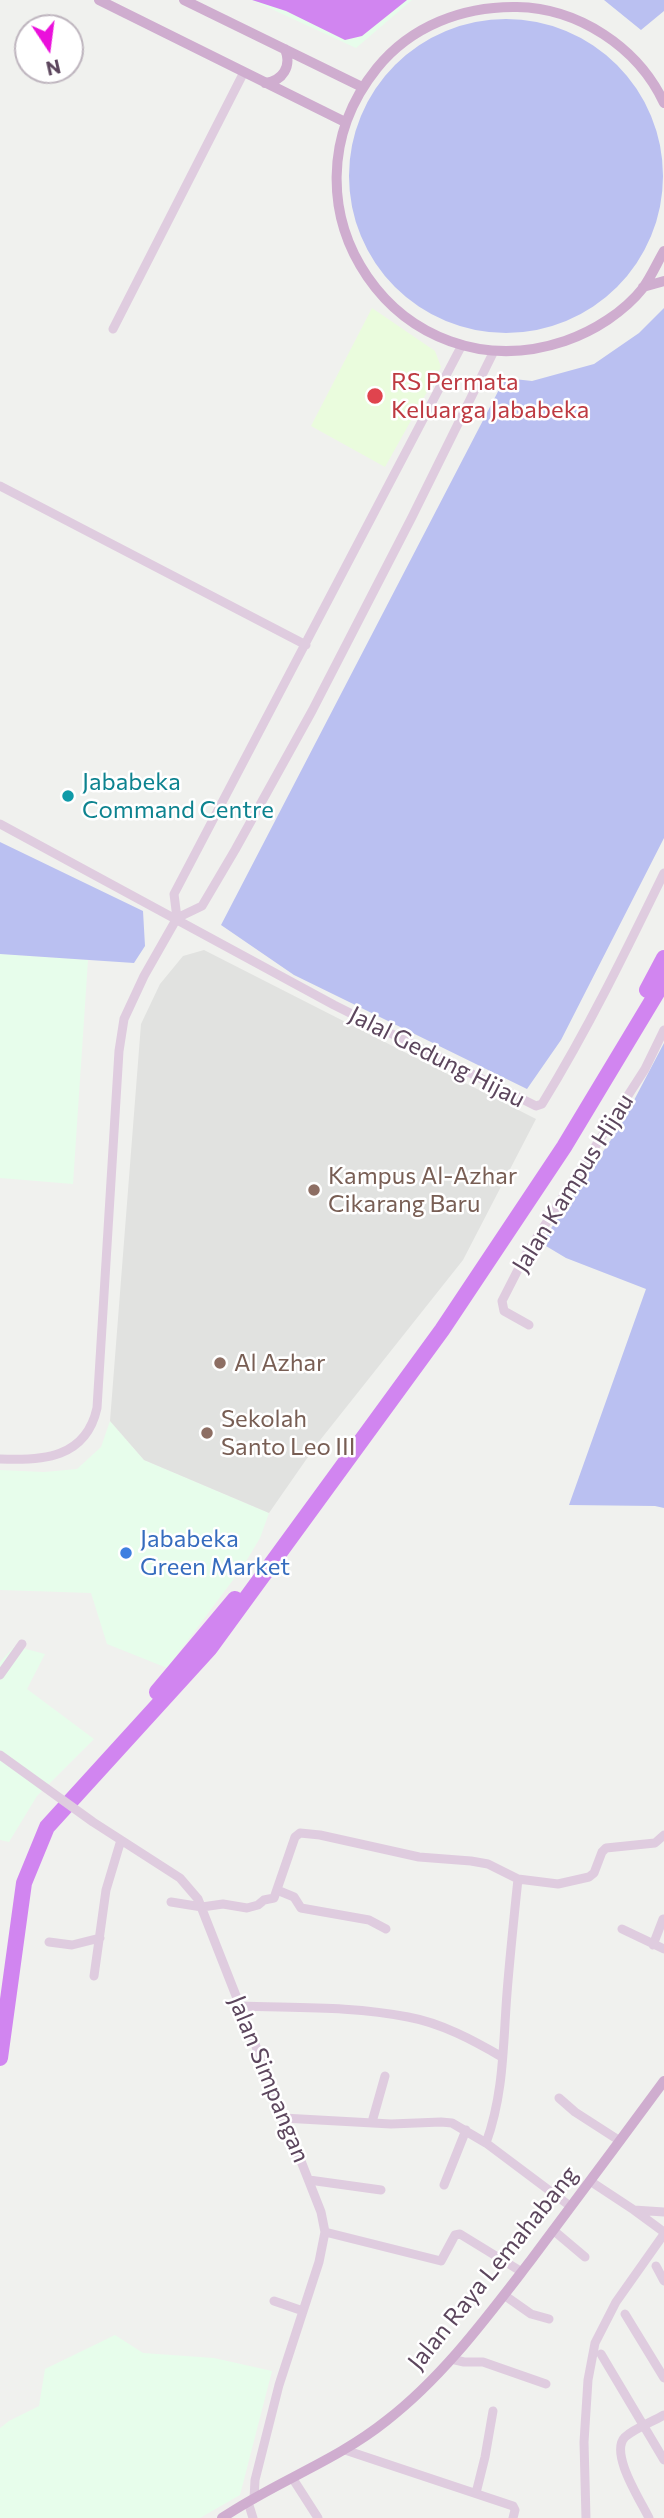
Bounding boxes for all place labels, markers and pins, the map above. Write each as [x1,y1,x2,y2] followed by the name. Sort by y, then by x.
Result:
[391,368,589,424] place label: RS Permata Keluarga Jababeka
[365,386,385,406] marker: RS Permata Keluarga Jababeka
[82,768,274,824] place label: Jababeka Command Centre
[60,788,76,804] marker: Jababeka Command Centre
[328,1162,517,1218] place label: Kampus Al-Azhar Cikarang Baru
[306,1182,322,1198] marker: Kampus Al-Azhar Cikarang Baru
[234,1349,326,1377] place label: Al Azhar
[212,1355,228,1371] marker: Al Azhar
[221,1405,355,1461] place label: Sekolah Santo Leo III
[199,1425,215,1441] marker: Sekolah Santo Leo III
[140,1525,290,1581] place label: Jababeka Green Market
[118,1545,134,1561] marker: Jababeka Green Market

